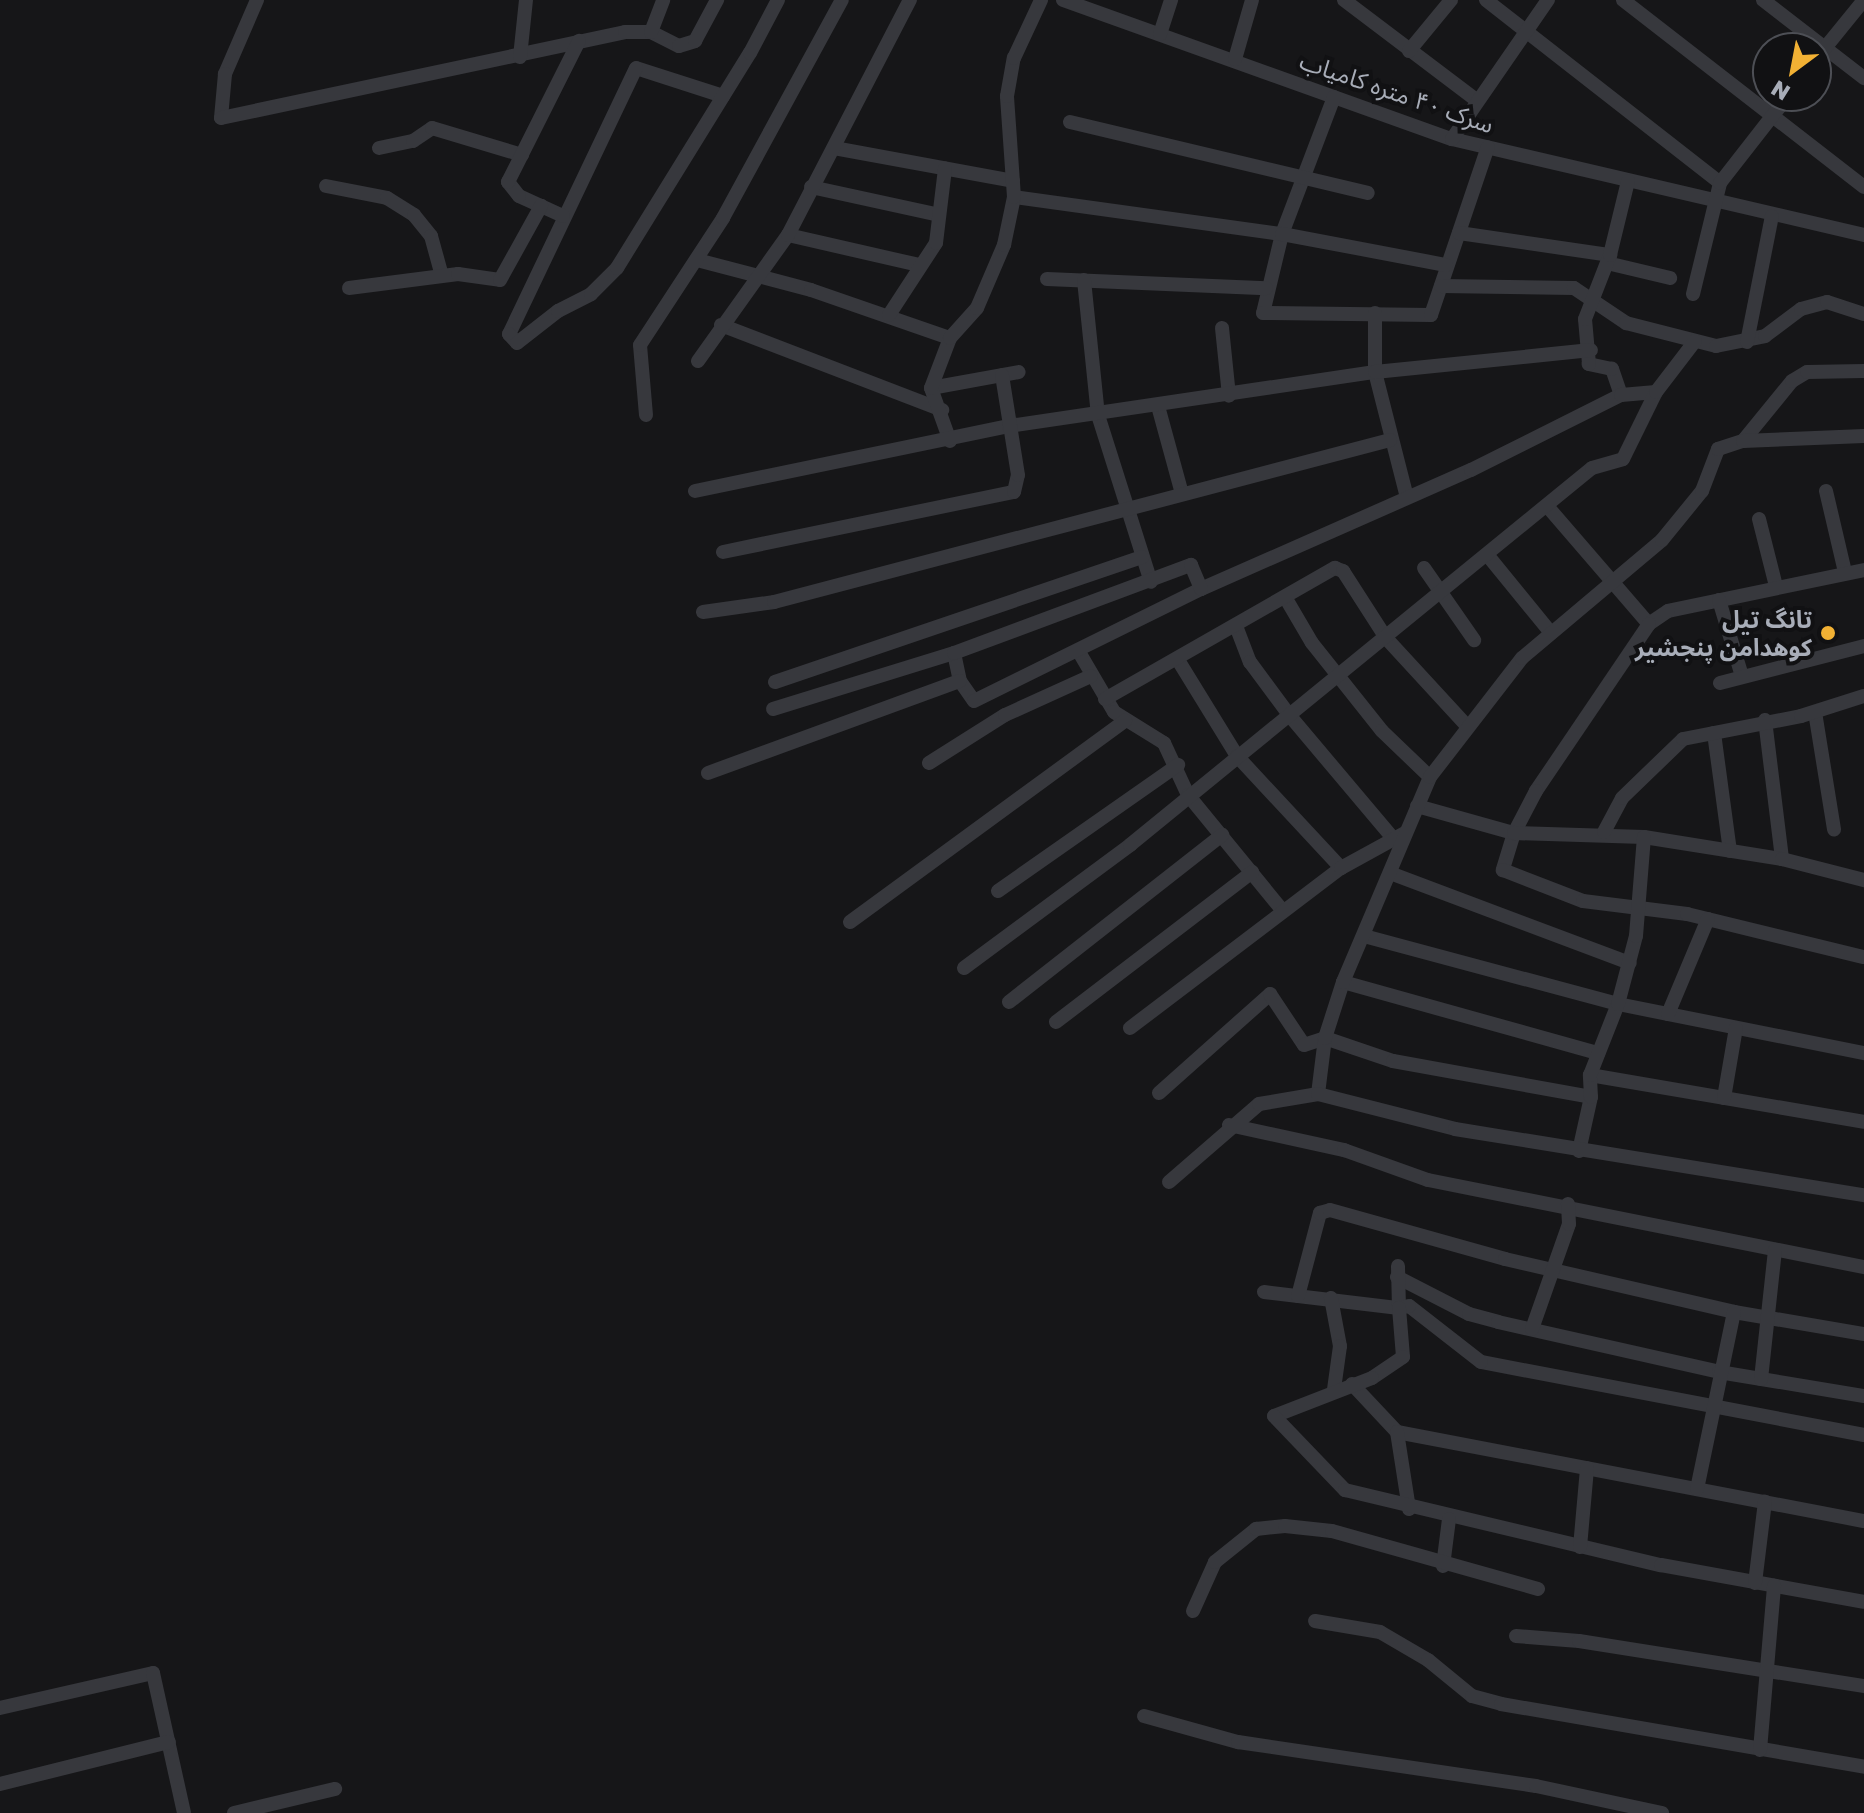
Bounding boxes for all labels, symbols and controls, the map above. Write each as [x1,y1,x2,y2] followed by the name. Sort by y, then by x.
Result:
[1752,32,1832,112] north arrow
[1296,45,1498,139] street label: سرک ۴۰ متره کامیاب
[1766,75,1794,107] text: N
[1635,605,1812,661] place label: تانگ تیل کوهدامن پنجشیر
[1819,624,1837,642] marker: تانگ تیل کوهدامن پنجشیر

